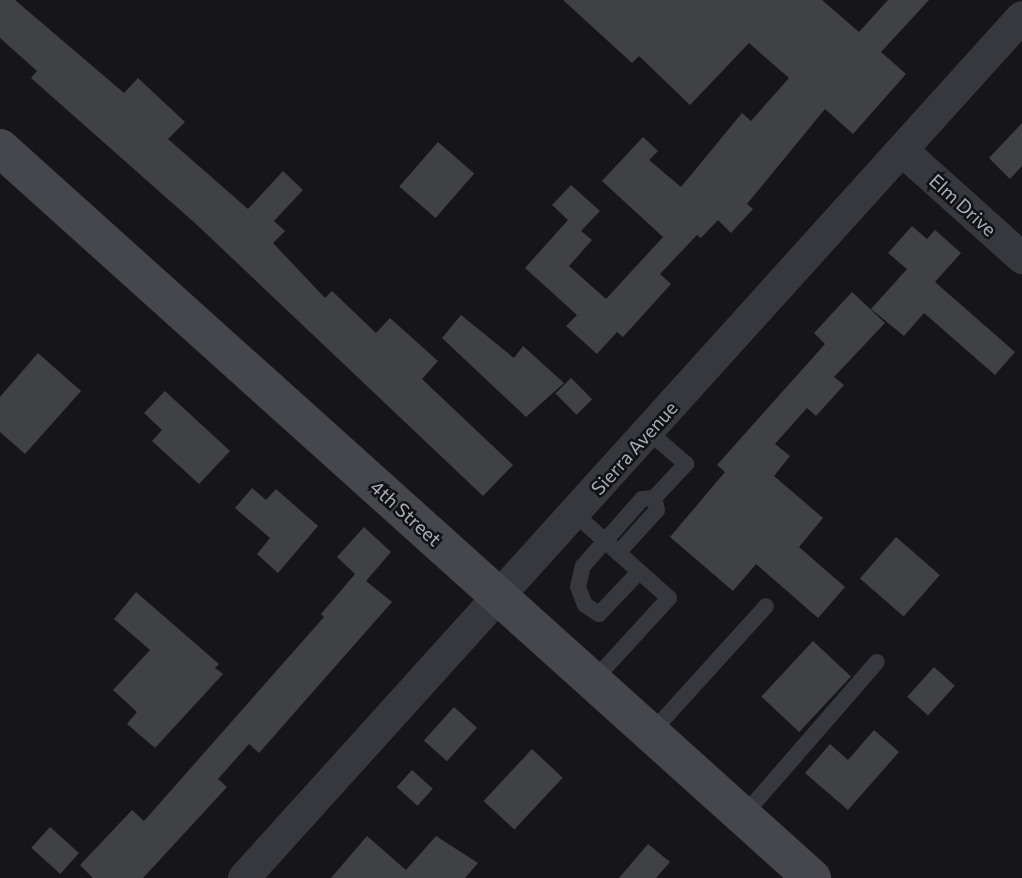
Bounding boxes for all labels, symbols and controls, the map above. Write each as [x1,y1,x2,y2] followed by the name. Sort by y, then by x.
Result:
[925,169,1001,241] street label: Elm Drive
[586,397,682,499] street label: Sierra Avenue
[366,475,446,551] street label: 4th Street

